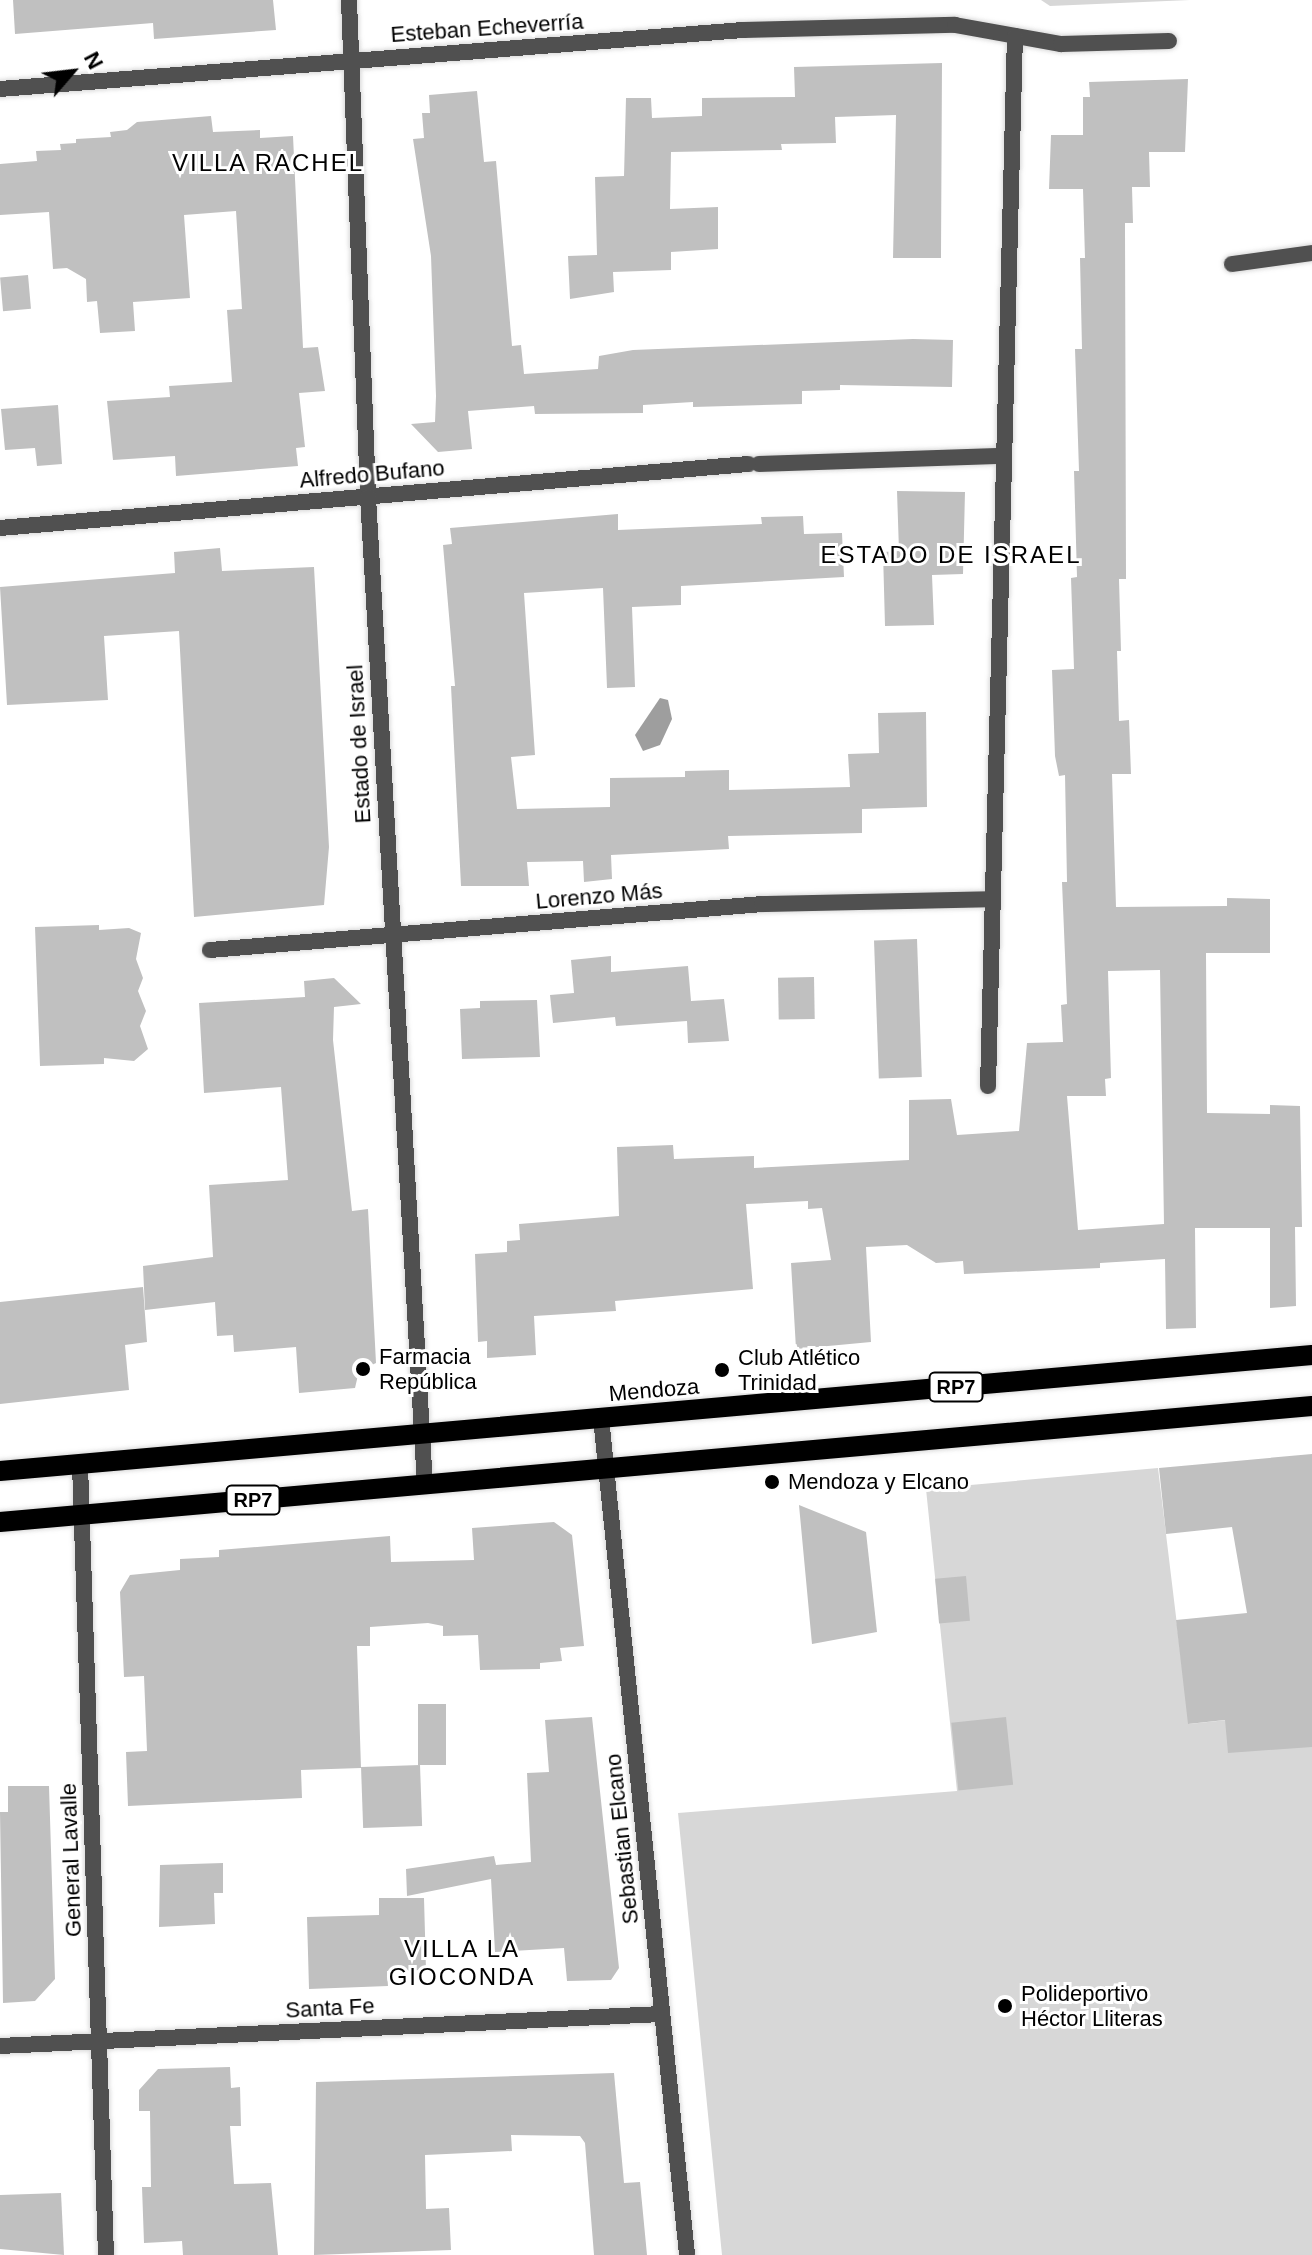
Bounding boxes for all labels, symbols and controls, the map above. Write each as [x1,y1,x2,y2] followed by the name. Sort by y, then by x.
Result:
[390,8,584,48] street label: Esteban Echeverría
[32,32,112,112] north arrow
[79,48,108,73] text: N
[171,149,365,177] district label: VILLA RACHEL
[298,455,446,493] street label: Alfredo Bufano
[821,541,1081,569] district label: ESTADO DE ISRAEL
[342,664,376,824] street label: Estado de Israel
[535,877,663,915] street label: Lorenzo Más
[379,1343,477,1394] place label: Farmacia República
[738,1344,862,1396] place label: Club Atlético Trinidad
[354,1360,372,1378] marker: Farmacia República
[713,1361,731,1379] marker: Club Atlético Trinidad
[928,1371,984,1403] road number: RP7
[608,1373,700,1407] street label: Mendoza
[788,1469,969,1495] place label: Mendoza y Elcano
[763,1473,781,1491] marker: Mendoza y Elcano
[225,1484,281,1516] road number: RP7
[600,1752,644,1926] street label: Sebastian Elcano
[55,1783,87,1937] street label: General Lavalle
[389,1935,535,1991] district label: VILLA LA GIOCONDA
[1021,1980,1163,2032] place label: Polideportivo Héctor Lliteras
[285,1992,375,2024] street label: Santa Fe
[996,1997,1014,2015] marker: Polideportivo Héctor Lliteras

